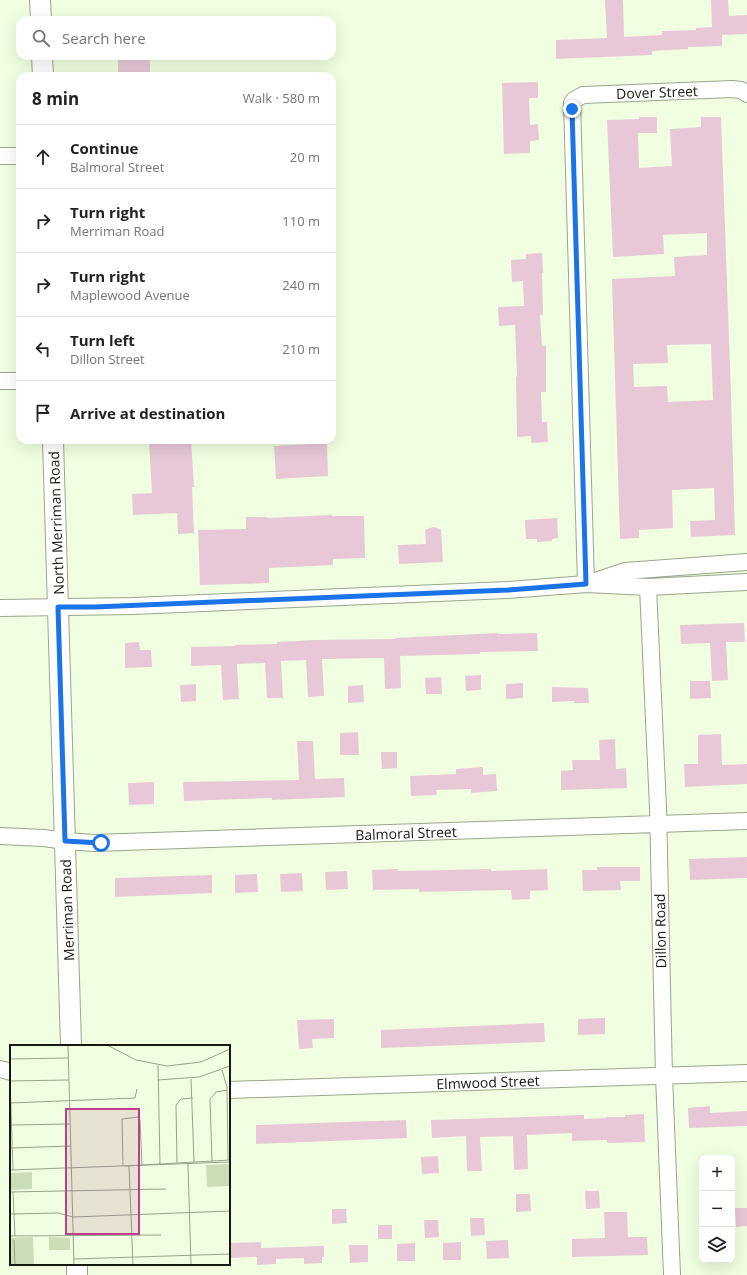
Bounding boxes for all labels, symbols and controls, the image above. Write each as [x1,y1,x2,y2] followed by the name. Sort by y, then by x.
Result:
[16,16,336,60] search box
[30,27,52,49] icon: search
[62,28,146,48] text: Search here
[616,81,698,103] street label: Dover Street
[32,87,79,110] text: 8 min
[243,89,320,107] text: Walk · 580 m
[563,100,581,118] route end
[70,138,138,158] text: Continue
[32,146,54,168] icon: ahead
[290,148,320,166] text: 20 m
[70,158,164,176] text: Balmoral Street
[70,202,145,222] text: Turn right
[32,210,54,232] icon: right
[282,212,320,230] text: 110 m
[70,222,165,240] text: Merriman Road
[70,266,145,286] text: Turn right
[32,274,54,296] icon: right
[282,276,320,294] text: 240 m
[70,286,190,304] text: Maplewood Avenue
[70,330,135,350] text: Turn left
[32,338,54,360] icon: left
[282,340,320,358] text: 210 m
[70,350,145,368] text: Dillon Street
[32,402,54,424] icon: arrive
[70,403,225,423] text: Arrive at destination
[44,451,68,595] street label: North Merriman Road
[355,822,457,844] street label: Balmoral Street
[92,834,110,852] route start
[56,859,78,961] street label: Merriman Road
[650,893,670,969] street label: Dillon Road
[10,1045,230,1265] inset map
[436,1071,540,1093] street label: Elmwood Street
[699,1155,735,1263] map controls
[699,1155,735,1191] button: +
[699,1191,735,1227] button: −
[699,1227,735,1263] button: layers

